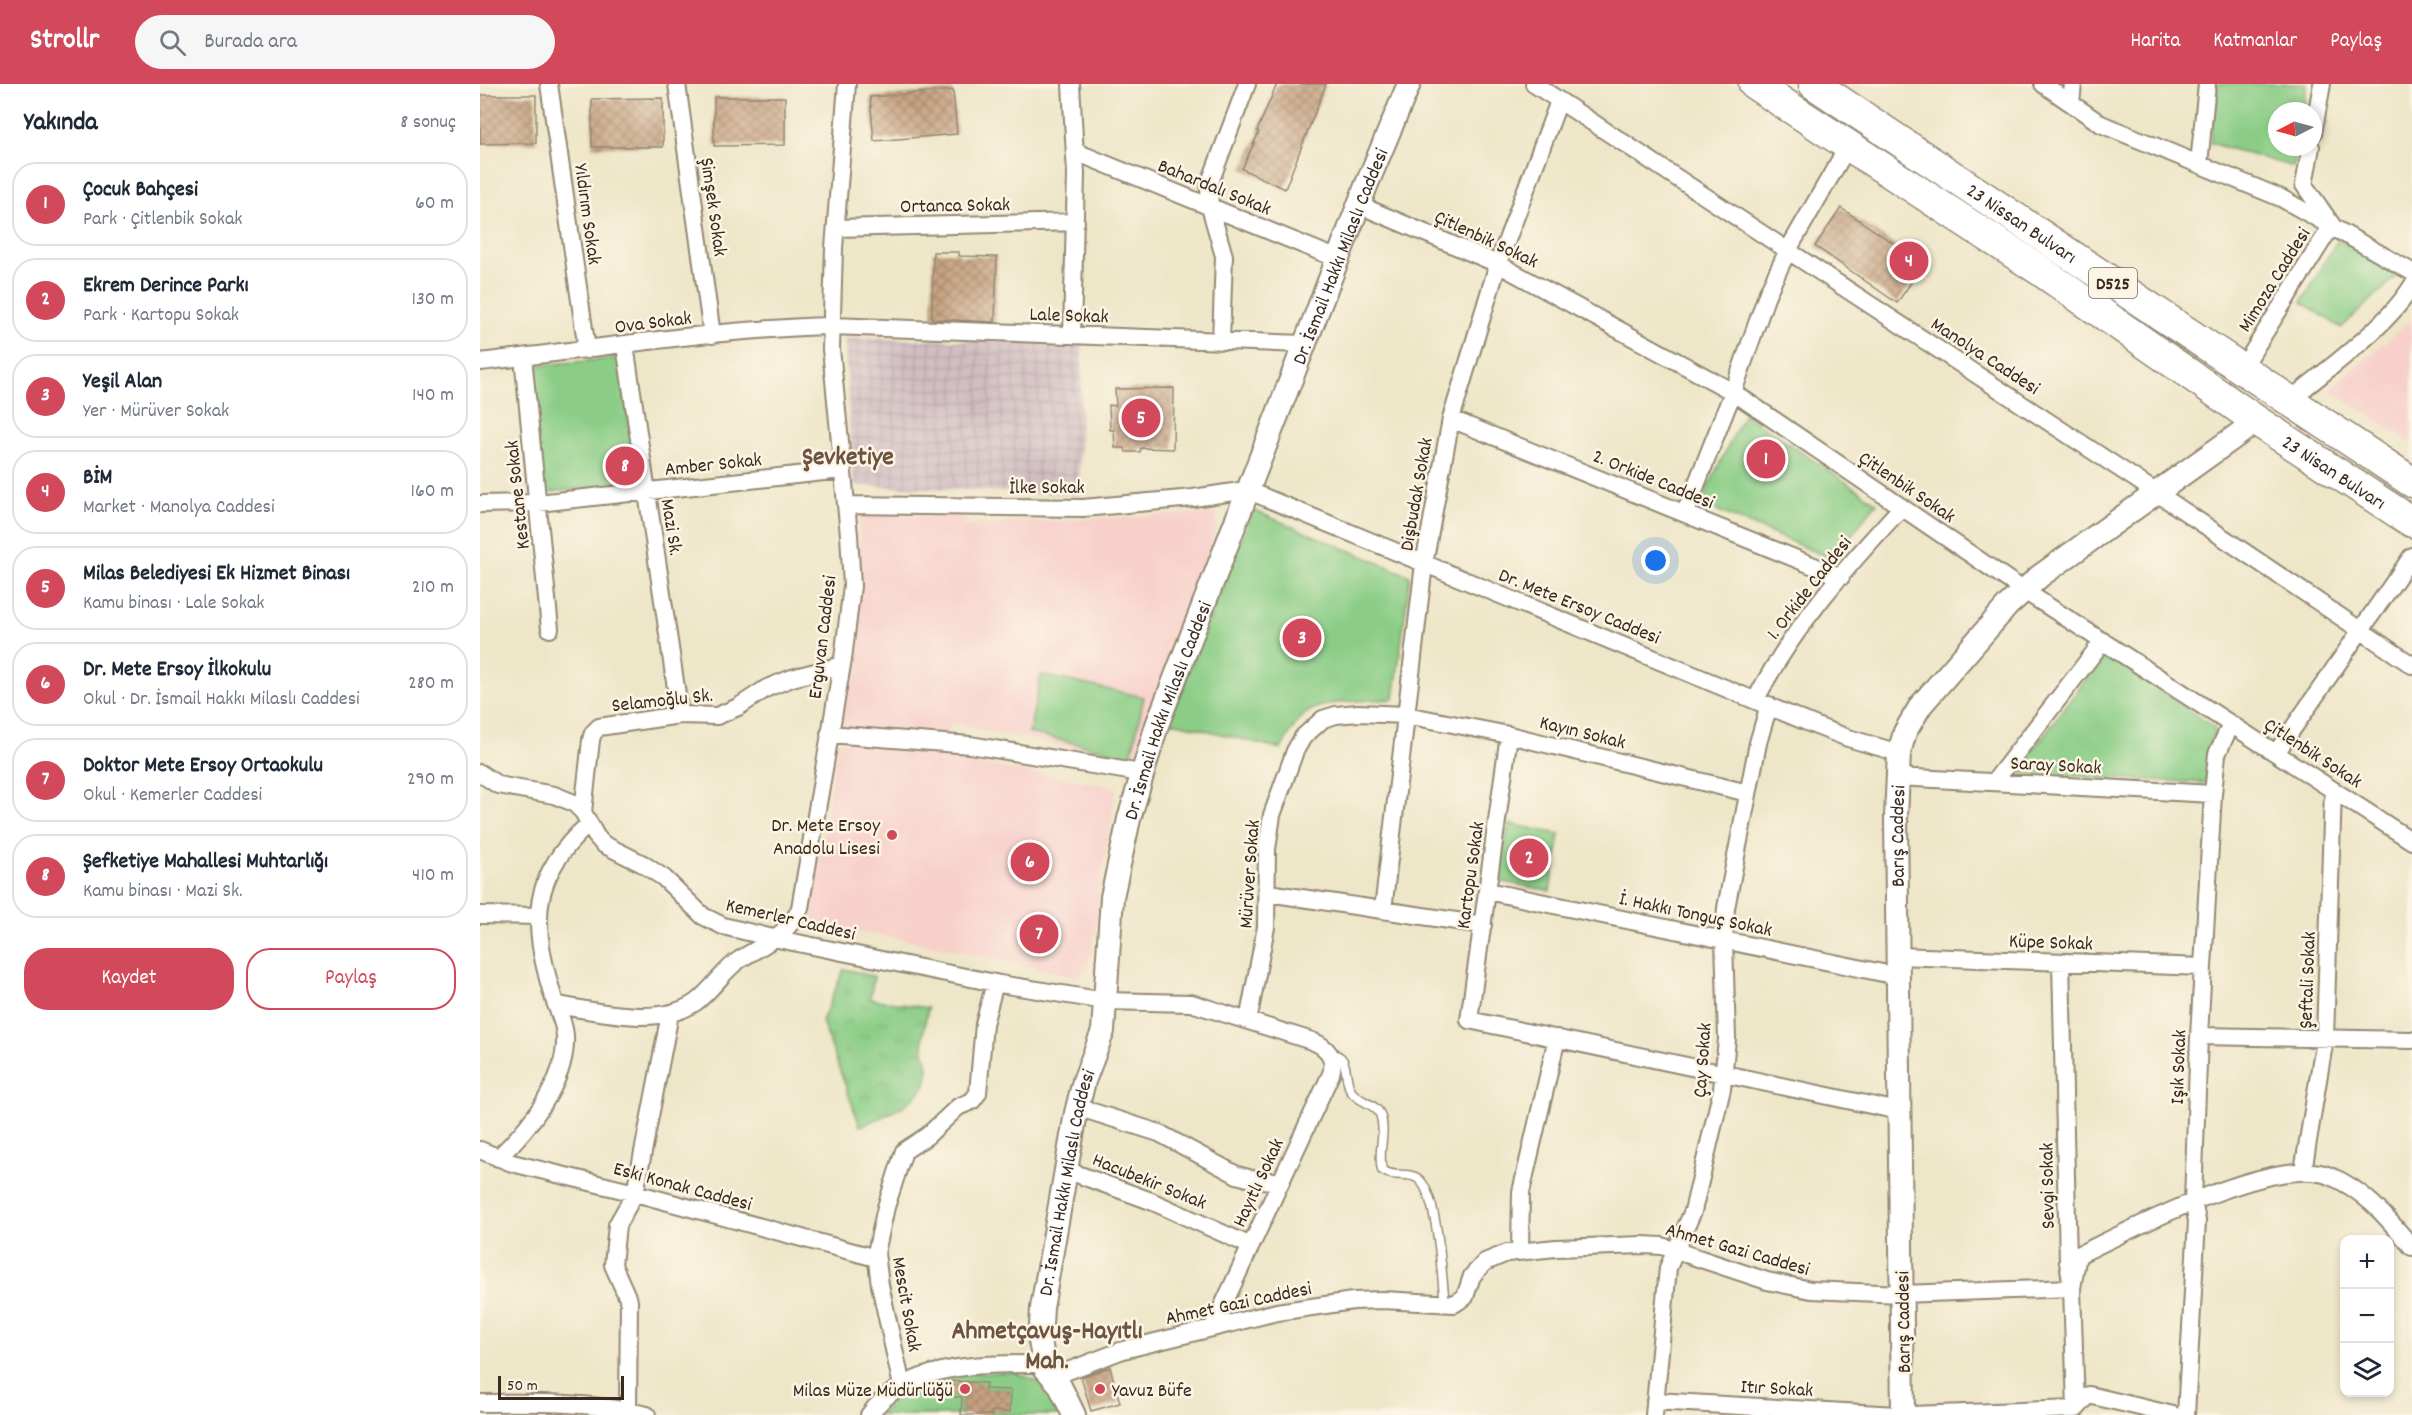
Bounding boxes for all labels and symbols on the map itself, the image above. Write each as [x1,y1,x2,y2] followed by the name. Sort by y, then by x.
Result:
[2268,102,2322,156] north arrow
[1287,144,1397,369] street label: Dr. İsmail Hakkı Milaslı Caddesi
[1153,153,1275,224] street label: Bahardalı Sokak
[691,156,733,259] street label: Şimşek Sokak
[565,162,607,267] street label: Yıldırım Sokak
[1960,178,2081,272] street label: 23 Nissan Bulvarı
[900,192,1010,222] street label: Ortanca Sokak
[1429,204,1542,277] street label: Çitlenbik Sokak
[2232,223,2319,338] street label: Mimoza Caddesi
[1890,238,1928,284] pin: 4
[2089,268,2137,298] road number: D525
[1029,302,1109,332] street label: Lale Sokak
[613,305,693,343] street label: Ova Sokak
[1924,312,2045,403] street label: Manolya Caddesi
[1122,396,1160,440] pin: 5
[2275,430,2390,518] street label: 23 Nisan Bulvarı
[1394,435,1442,554] street label: Dişbudak Sokak
[1746,436,1786,482] pin: 1
[499,439,539,551] street label: Kestane Sokak
[802,440,894,477] district label: Şevketiye
[606,444,644,488] pin: 8
[1588,444,1718,518] street label: 2. Orkide Caddesi
[1852,446,1960,531] street label: Çitlenbik Sokak
[663,447,763,485] street label: Amber Sokak
[1009,475,1085,503] street label: İlke Sokak
[652,497,688,558] street label: Mazi Sk.
[1761,531,1860,647] street label: 1. Orkide Caddesi
[1641,546,1670,575] your location
[1494,563,1664,653] street label: Dr. Mete Ersoy Caddesi
[803,574,845,701] street label: Erguvan Caddesi
[1118,597,1221,824] street label: Dr. İsmail Hakkı Milaslı Caddesi
[1282,616,1322,660] pin: 3
[610,683,714,721] street label: Selamoğlu Sk.
[1536,710,1628,758] street label: Kayın Sokak
[2258,712,2367,797] street label: Çitlenbik Sokak
[2010,751,2102,783] street label: Saray Sokak
[1885,784,1914,887] street label: Barış Caddesi
[771,813,881,864] place label: Dr. Mete Ersoy Anadolu Lisesi
[1233,819,1269,930] street label: Mürüver Sokak
[1451,820,1493,931] street label: Kartopu Sokak
[885,828,899,842] marker: Dr. Mete Ersoy Anadolu Lisesi
[1510,836,1548,880] pin: 2
[1010,840,1050,884] pin: 6
[1616,886,1774,946] street label: İ. Hakkı Tonguç Sokak
[723,892,858,950] street label: Kemerler Caddesi
[1020,912,1058,956] pin: 7
[2008,929,2093,959] street label: Küpe Sokak
[2293,931,2325,1029] street label: Şeftali Sokak
[1687,1022,1721,1099] street label: Çay Sokak
[2165,1029,2195,1105] street label: Işık Sokak
[1033,1066,1104,1298] street label: Dr. İsmail Hakkı Milaslı Caddesi
[1227,1134,1293,1232] street label: Hayıtlı Sokak
[2034,1142,2064,1229] street label: Sevgi Sokak
[1087,1147,1210,1218] street label: Hacubekir Sokak
[610,1156,755,1220] street label: Eski Konak Caddesi
[1662,1217,1813,1285] street label: Ahmet Gazi Caddesi
[883,1255,927,1354] street label: Mescit Sokak
[1890,1270,1920,1373] street label: Barış Caddesi
[1163,1276,1315,1334] street label: Ahmet Gazi Caddesi
[951,1314,1143,1381] district label: Ahmetçavuş-Hayıtlı Mah.
[498,1373,624,1400] scale bar
[1740,1374,1814,1406] street label: Itır Sokak
[793,1378,953,1406] place label: Milas Müze Müdürlüğü
[1112,1378,1192,1406] place label: Yavuz Büfe
[958,1382,972,1396] marker: Milas Müze Müdürlüğü
[1093,1382,1107,1396] marker: Yavuz Büfe

